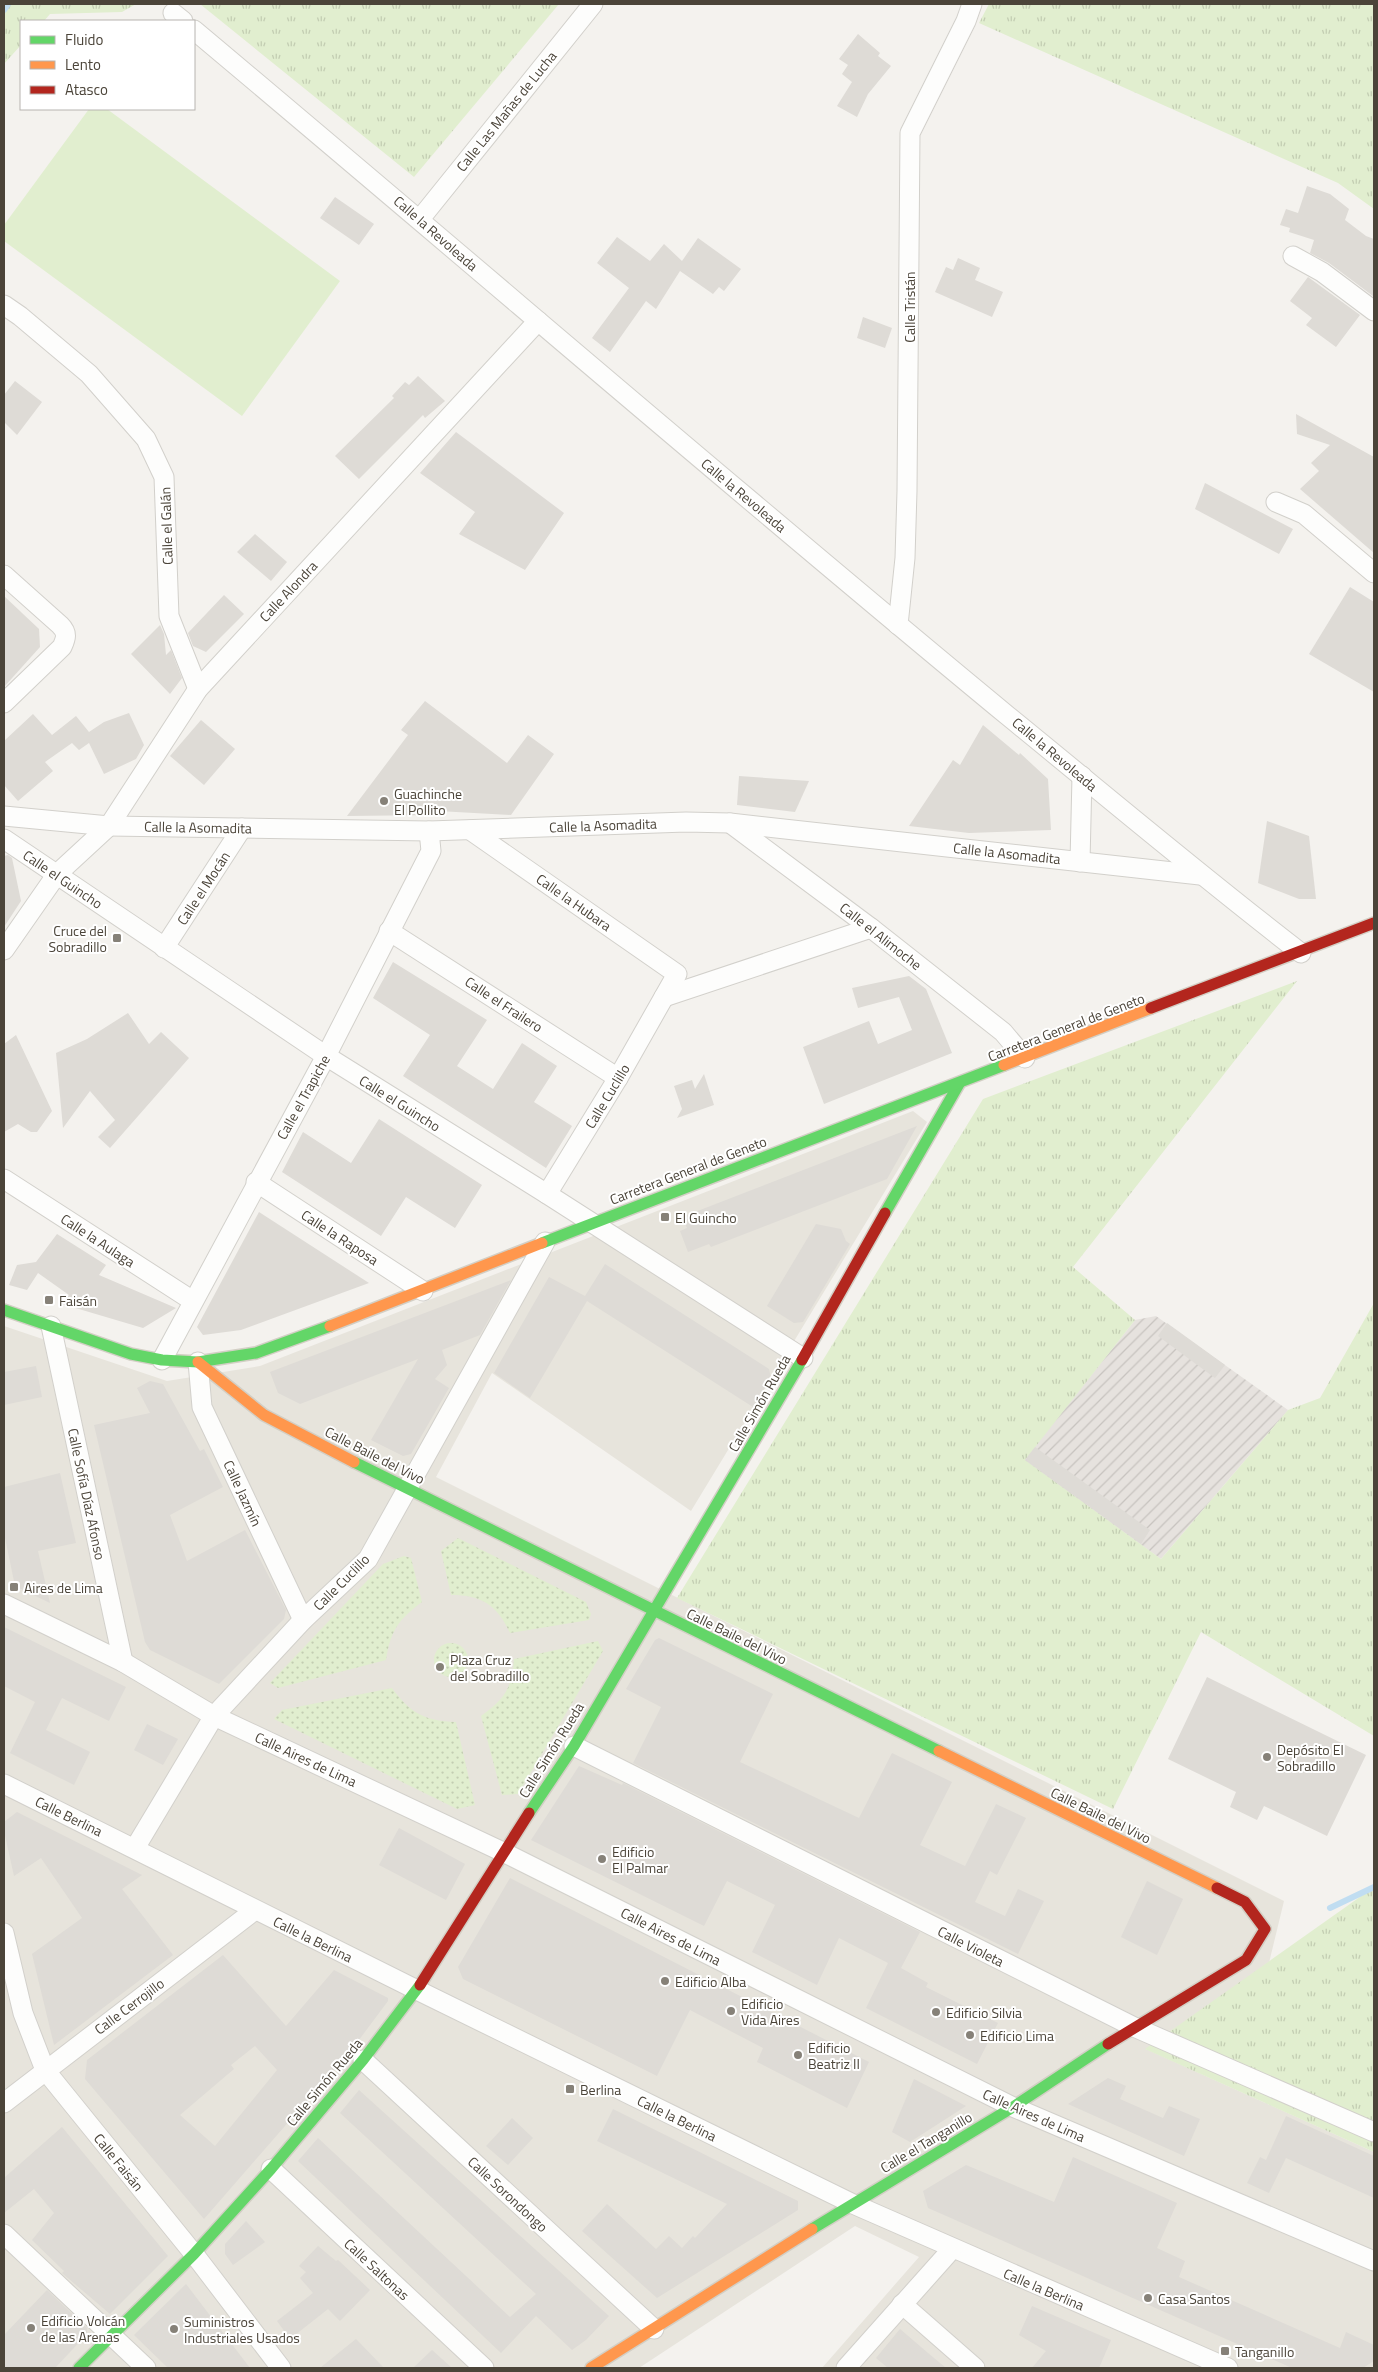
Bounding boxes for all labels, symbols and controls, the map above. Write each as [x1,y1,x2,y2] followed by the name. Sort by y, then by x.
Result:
[20,20,195,110] legend
[65,28,104,51] text: Fluido
[451,46,561,176] street label: Calle Las Mañas de Lucha
[65,53,101,76] text: Lento
[65,78,108,101] text: Atasco
[389,190,483,276] street label: Calle la Revoleada
[899,271,920,343] street label: Calle Tristán
[697,453,791,537] street label: Calle la Revoleada
[154,487,178,565] street label: Calle el Galán
[254,556,322,626] street label: Calle Alondra
[1008,712,1102,796] street label: Calle la Revoleada
[394,783,462,820] place label: Guachinche El Pollito
[378,795,390,807] marker: Guachinche El Pollito
[549,813,657,837] street label: Calle la Asomadita
[144,816,252,838] street label: Calle la Asomadita
[952,837,1062,869] street label: Calle la Asomadita
[19,844,107,914] street label: Calle el Guincho
[171,847,235,929] street label: Calle el Mocán
[532,868,616,936] street label: Calle la Hubara
[835,897,927,975] street label: Calle el Alimoche
[48,920,107,957] place label: Cruce del Sobradillo
[111,932,123,944] marker: Cruce del Sobradillo
[461,971,547,1037] street label: Calle el Frailero
[984,987,1148,1067] street label: Carretera General de Geneto
[271,1051,335,1143] street label: Calle el Trapiche
[579,1060,635,1132] street label: Calle Cuclillo
[355,1070,445,1136] street label: Calle el Guincho
[606,1130,770,1210] street label: Carretera General de Geneto
[297,1204,383,1270] street label: Calle la Raposa
[675,1207,737,1228] place label: El Guincho
[57,1208,139,1272] street label: Calle la Aulaga
[659,1211,671,1223] marker: El Guincho
[59,1290,97,1311] place label: Faisán
[43,1294,55,1306] marker: Faisán
[723,1351,795,1455] street label: Calle Simón Rueda
[322,1421,428,1489] street label: Calle Baile del Vivo
[63,1426,111,1562] street label: Calle Sofía Díaz Afonso
[218,1456,268,1530] street label: Calle Jazmín
[308,1549,374,1615] street label: Calle Cuclillo
[24,1577,103,1598] place label: Aires de Lima
[8,1581,20,1593] marker: Aires de Lima
[683,1603,791,1669] street label: Calle Baile del Vivo
[450,1649,529,1686] place label: Plaza Cruz del Sobradillo
[434,1661,446,1673] marker: Plaza Cruz del Sobradillo
[513,1698,589,1802] street label: Calle Simón Rueda
[252,1726,360,1792] street label: Calle Aires de Lima
[1277,1739,1344,1776] place label: Depósito El Sobradillo
[1261,1751,1273,1763] marker: Depósito El Sobradillo
[1047,1782,1155,1848] street label: Calle Baile del Vivo
[32,1791,106,1841] street label: Calle Berlina
[612,1841,668,1878] place label: Edificio El Palmar
[596,1853,608,1865] marker: Edificio El Palmar
[617,1902,725,1970] street label: Calle Aires de Lima
[270,1911,356,1967] street label: Calle la Berlina
[934,1920,1008,1972] street label: Calle Violeta
[675,1971,746,1992] place label: Edificio Alba
[90,1973,168,2039] street label: Calle Cerrojillo
[659,1975,671,1987] marker: Edificio Alba
[741,1993,799,2030] place label: Edificio Vida Aires
[946,2002,1022,2023] place label: Edificio Silvia
[725,2005,737,2017] marker: Edificio Vida Aires
[930,2006,942,2018] marker: Edificio Silvia
[980,2025,1054,2046] place label: Edificio Lima
[964,2029,976,2041] marker: Edificio Lima
[281,2033,367,2131] street label: Calle Simón Rueda
[808,2037,860,2074] place label: Edificio Beatriz II
[792,2049,804,2061] marker: Edificio Beatriz II
[580,2079,621,2100] place label: Berlina
[564,2083,576,2095] marker: Berlina
[979,2083,1089,2147] street label: Calle Aires de Lima
[634,2090,720,2146] street label: Calle la Berlina
[876,2106,976,2178] street label: Calle el Tanganillo
[89,2128,149,2196] street label: Calle Faisán
[463,2151,553,2237] street label: Calle Sorondongo
[340,2233,414,2305] street label: Calle Saltonas
[1000,2263,1088,2315] street label: Calle la Berlina
[1158,2288,1230,2309] place label: Casa Santos
[1142,2292,1154,2304] marker: Casa Santos
[41,2310,125,2347] place label: Edificio Volcán de las Arenas
[184,2311,300,2348] place label: Suministros Industriales Usados
[25,2322,37,2334] marker: Edificio Volcán de las Arenas
[168,2323,180,2335] marker: Suministros Industriales Usados
[1235,2341,1294,2362] place label: Tanganillo
[1219,2345,1231,2357] marker: Tanganillo

